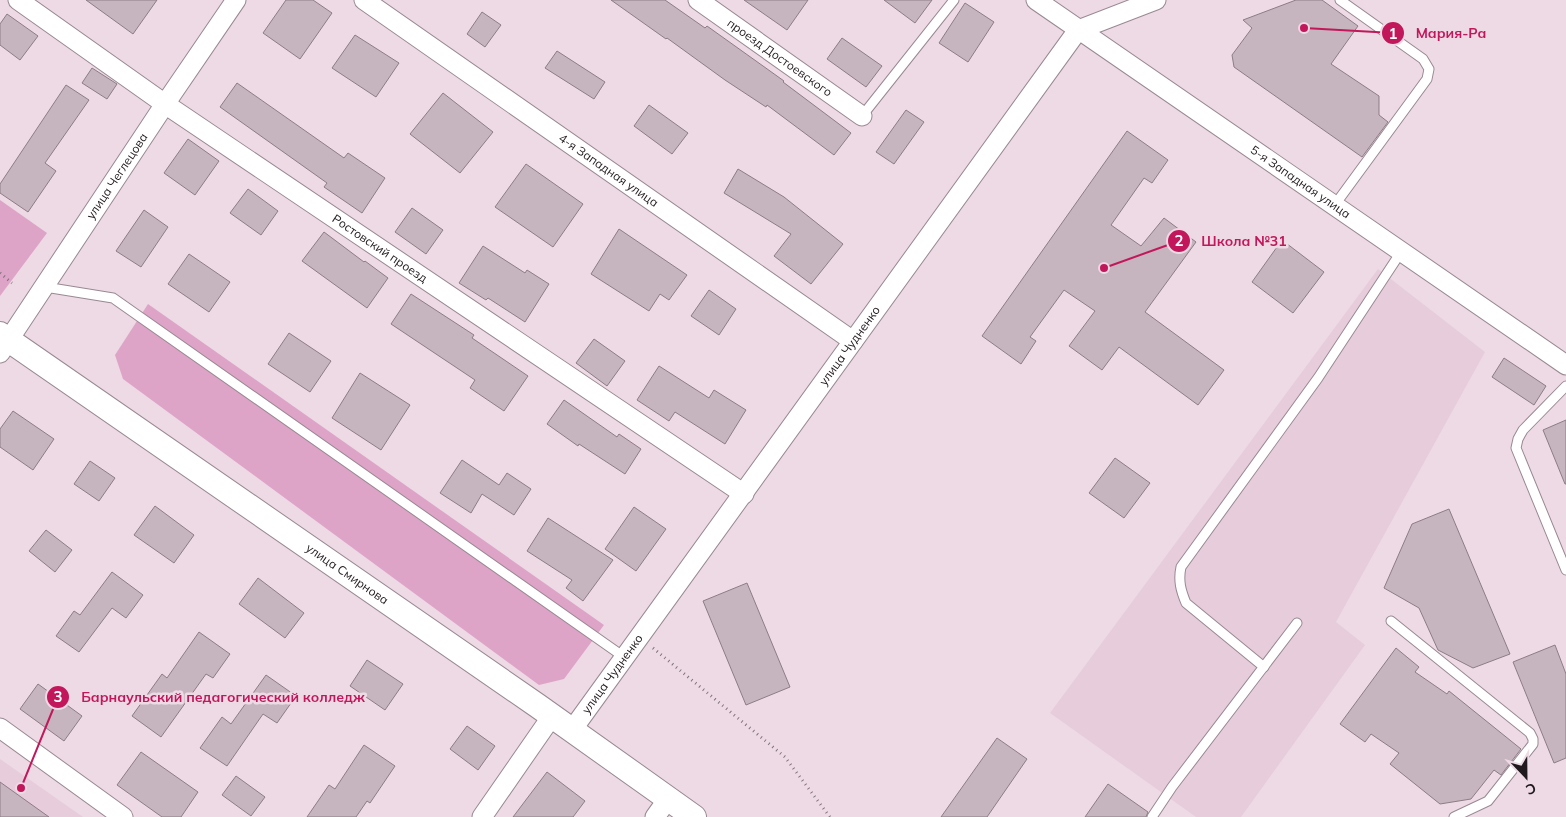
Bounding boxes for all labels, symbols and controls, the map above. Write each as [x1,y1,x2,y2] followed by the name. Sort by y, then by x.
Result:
[725,15,835,100] street label: проезд Достоевского
[1381,19,1497,48] callout: Мария-Ра
[1388,24,1398,43] text: 1
[1416,24,1486,42] text: Мария-Ра
[83,130,151,222] street label: улица Чеглецова
[556,130,662,210] street label: 4-я Западная улица
[1248,142,1354,221] street label: 5-я Западная улица
[330,211,430,286] street label: Ростовский проезд
[1166,226,1296,255] callout: Школа №31
[1174,231,1184,250] text: 2
[1201,232,1287,250] text: Школа №31
[815,303,883,388] street label: улица Чудненко
[303,540,392,607] street label: улица Смирнова
[578,631,646,717] street label: улица Чудненко
[46,682,375,711] callout: Барнаульский педагогический колледж
[53,687,63,706] text: 3
[81,688,365,706] text: Барнаульский педагогический колледж
[1501,752,1551,802] north arrow
[1523,779,1539,799] text: С

